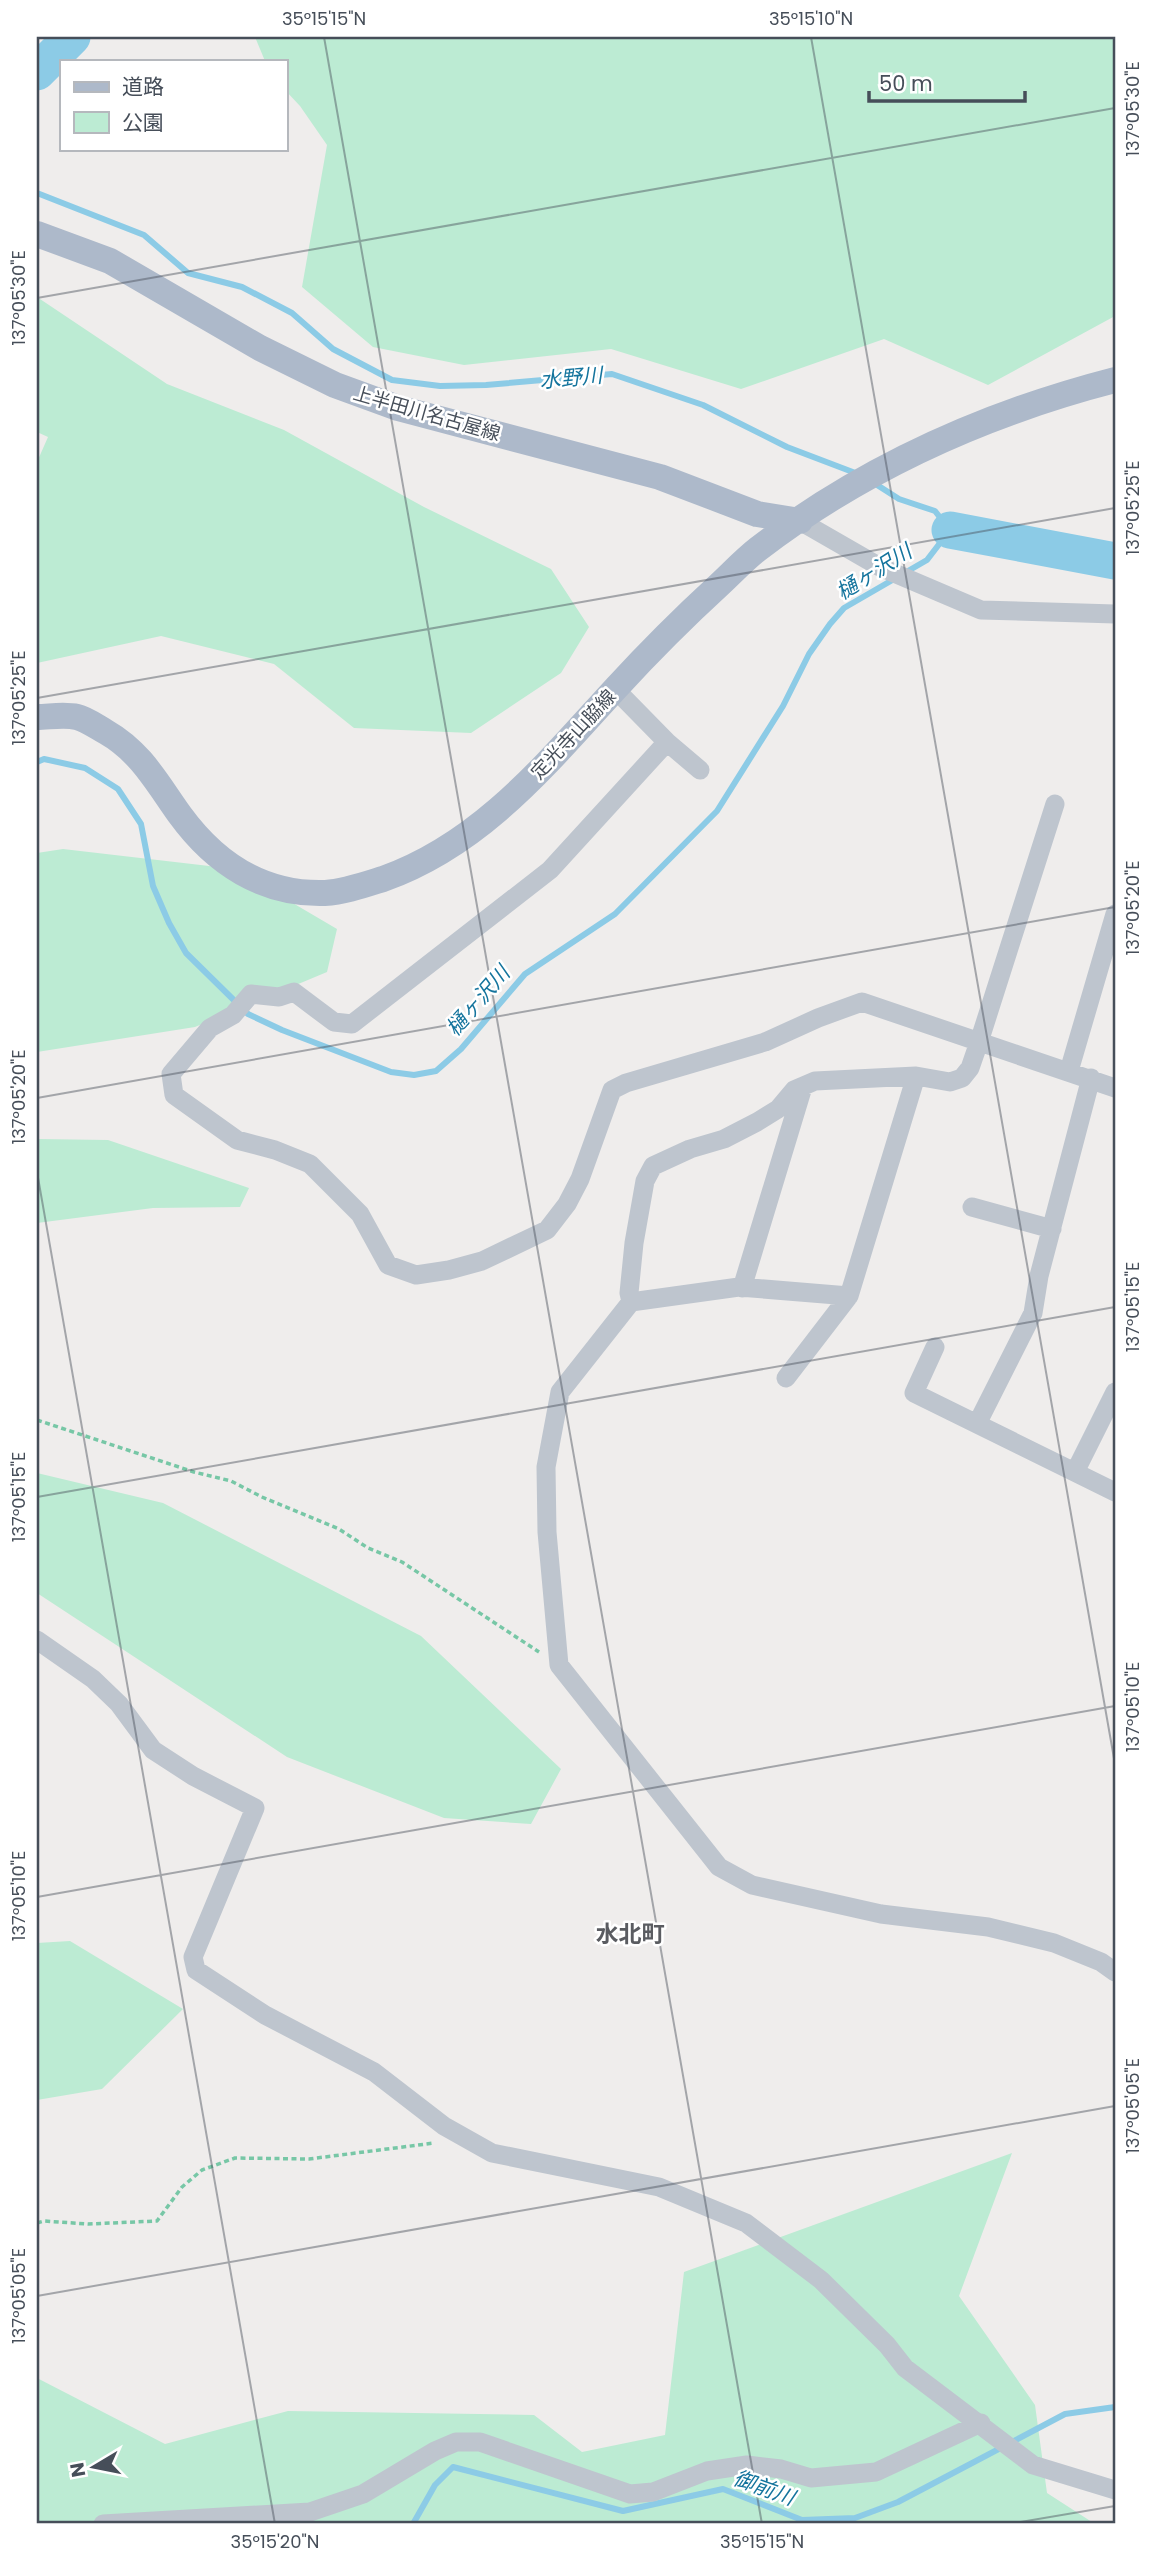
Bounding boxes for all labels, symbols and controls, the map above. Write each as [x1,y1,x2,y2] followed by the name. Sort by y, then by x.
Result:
[282,6,366,31] text: 35°15'15"N
[769,6,853,31] text: 35°15'10"N
[60,60,287,150] legend
[869,60,1024,104] scale bar
[1120,61,1145,157] text: 137°05'30"E
[879,69,933,98] text: 50 m
[122,72,164,101] text: 道路
[122,108,164,137] text: 公園
[6,250,31,346] text: 137°05'30"E
[538,360,606,395] water label: 水野川
[350,380,504,447] street label: 上半田川名古屋線
[1120,460,1145,556] text: 137°05'25"E
[830,536,919,606] water label: 樋ヶ沢川
[6,650,31,746] text: 137°05'25"E
[525,683,622,785] street label: 定光寺山脇線
[1120,860,1145,956] text: 137°05'20"E
[439,958,517,1042] water label: 樋ヶ沢川
[6,1049,31,1145] text: 137°05'20"E
[1120,1262,1145,1352] text: 137°05'15"E
[6,1452,31,1542] text: 137°05'15"E
[1120,1662,1145,1752] text: 137°05'10"E
[6,1851,31,1941] text: 137°05'10"E
[596,1918,665,1950] district label: 水北町
[1120,2058,1145,2154] text: 137°05'05"E
[6,2248,31,2344] text: 137°05'05"E
[60,2432,130,2502] north arrow
[63,2460,92,2479] text: N
[730,2463,801,2513] water label: 御前川
[231,2529,319,2554] text: 35°15'20"N
[720,2529,804,2554] text: 35°15'15"N

